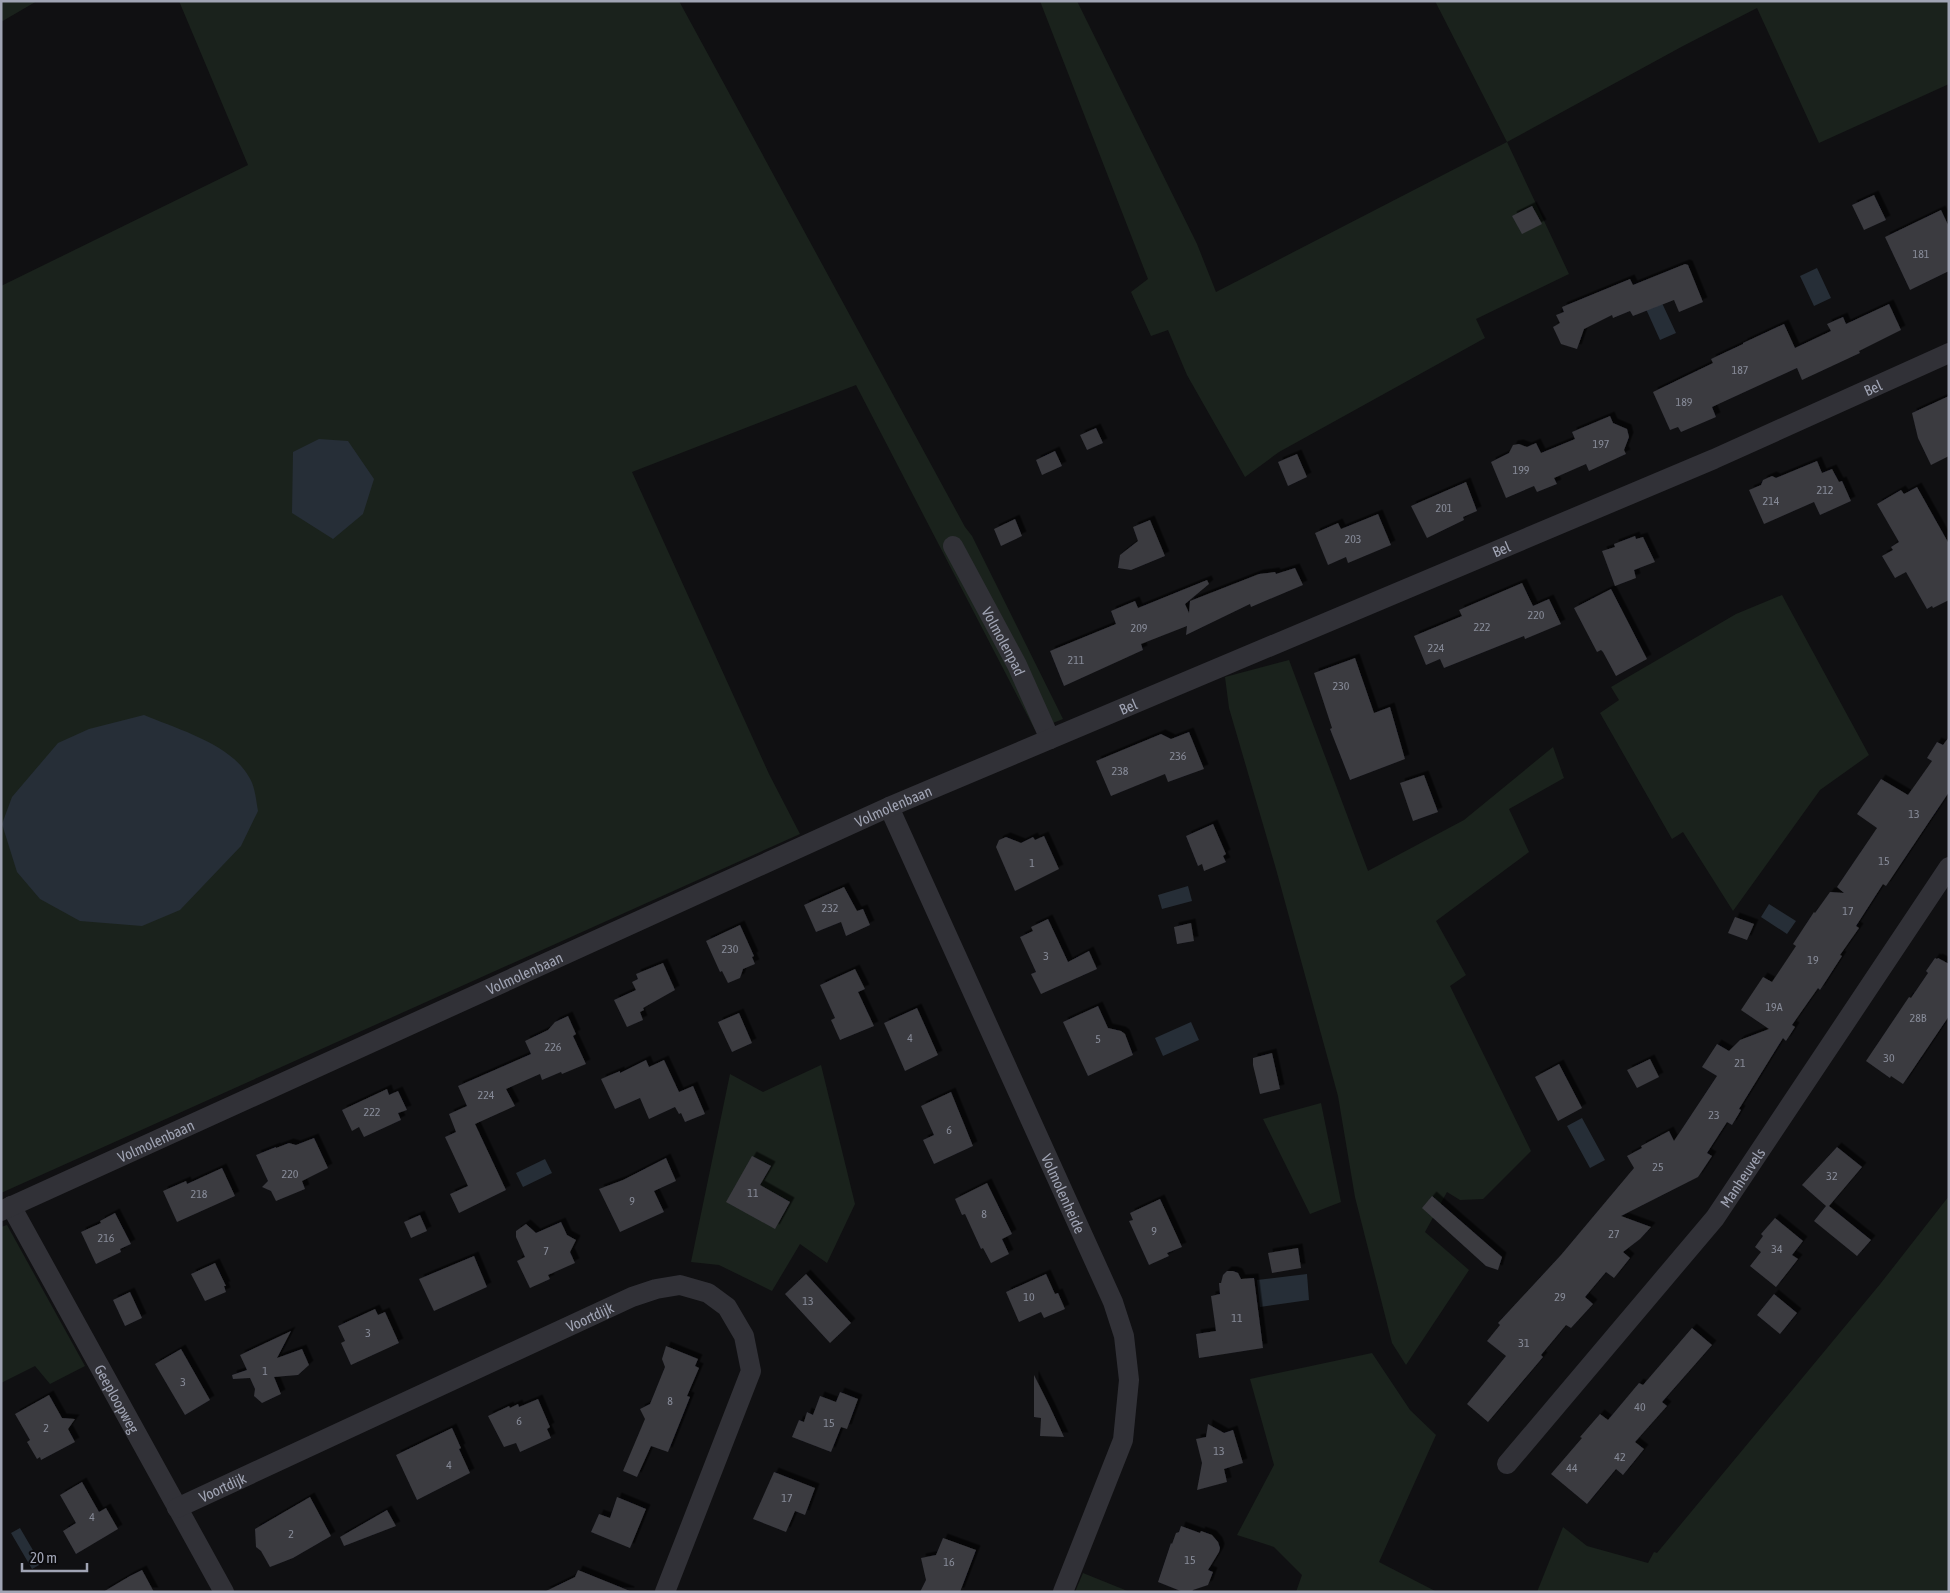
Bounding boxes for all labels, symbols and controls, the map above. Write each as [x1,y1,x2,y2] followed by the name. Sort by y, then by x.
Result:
[1913,247,1930,261] house number: 181
[1732,363,1749,377] house number: 187
[1861,376,1884,399] street label: Bel
[1676,395,1693,409] house number: 189
[1593,437,1610,451] house number: 197
[1513,463,1530,477] house number: 199
[1817,483,1833,497] house number: 212
[1763,494,1780,508] house number: 214
[1436,501,1453,515] house number: 201
[1345,532,1361,546] house number: 203
[1490,537,1513,560] street label: Bel
[979,604,1029,678] street label: Volmolenpad
[1528,608,1545,622] house number: 220
[1474,620,1490,634] house number: 222
[1131,621,1148,635] house number: 209
[1428,641,1445,655] house number: 224
[1068,653,1085,667] house number: 211
[1333,679,1350,693] house number: 230
[1116,695,1140,717] street label: Bel
[1170,749,1187,763] house number: 236
[1112,764,1129,778] house number: 238
[852,781,934,830] street label: Volmolenbaan
[1908,807,1920,821] house number: 13
[1878,854,1890,868] house number: 15
[1029,856,1035,870] house number: 1
[822,901,838,915] house number: 232
[1842,904,1854,918] house number: 17
[722,942,739,956] house number: 230
[483,948,565,998] street label: Volmolenbaan
[1043,949,1049,963] house number: 3
[1807,953,1819,967] house number: 19
[1765,1000,1783,1014] house number: 19A
[1910,1011,1927,1025] house number: 28B
[907,1031,913,1045] house number: 4
[1095,1032,1101,1046] house number: 5
[545,1040,562,1054] house number: 226
[1883,1051,1895,1065] house number: 30
[1734,1056,1746,1070] house number: 21
[478,1088,495,1102] house number: 224
[364,1105,380,1119] house number: 222
[1708,1108,1720,1122] house number: 23
[115,1116,197,1165] street label: Volmolenbaan
[946,1123,952,1137] house number: 6
[1716,1144,1768,1210] street label: Manheuvels
[1038,1151,1089,1236] street label: Volmolenheide
[1652,1160,1664,1174] house number: 25
[282,1167,299,1181] house number: 220
[1826,1169,1838,1183] house number: 32
[747,1186,759,1200] house number: 11
[191,1187,208,1201] house number: 218
[629,1194,635,1208] house number: 9
[981,1207,987,1221] house number: 8
[1151,1224,1157,1238] house number: 9
[1608,1227,1620,1241] house number: 27
[98,1231,115,1245] house number: 216
[1771,1242,1783,1256] house number: 34
[543,1244,549,1258] house number: 7
[1023,1290,1035,1304] house number: 10
[1554,1290,1566,1304] house number: 29
[802,1294,814,1308] house number: 13
[563,1298,616,1335] street label: Voortdijk
[1231,1311,1243,1325] house number: 11
[365,1326,371,1340] house number: 3
[1518,1336,1530,1350] house number: 31
[92,1361,143,1436] street label: Geeploopweg
[262,1364,268,1378] house number: 1
[180,1375,186,1389] house number: 3
[667,1394,673,1408] house number: 8
[1634,1400,1646,1414] house number: 40
[516,1414,522,1428] house number: 6
[823,1416,835,1430] house number: 15
[43,1421,49,1435] house number: 2
[1213,1444,1225,1458] house number: 13
[1614,1450,1626,1464] house number: 42
[446,1458,452,1472] house number: 4
[1566,1461,1578,1475] house number: 44
[196,1469,249,1505] street label: Voortdijk
[781,1491,793,1505] house number: 17
[89,1510,95,1524] house number: 4
[288,1527,294,1541] house number: 2
[22,1540,88,1572] scale bar
[30,1549,57,1566] text: 20 m
[1184,1553,1196,1567] house number: 15
[943,1555,955,1569] house number: 16

